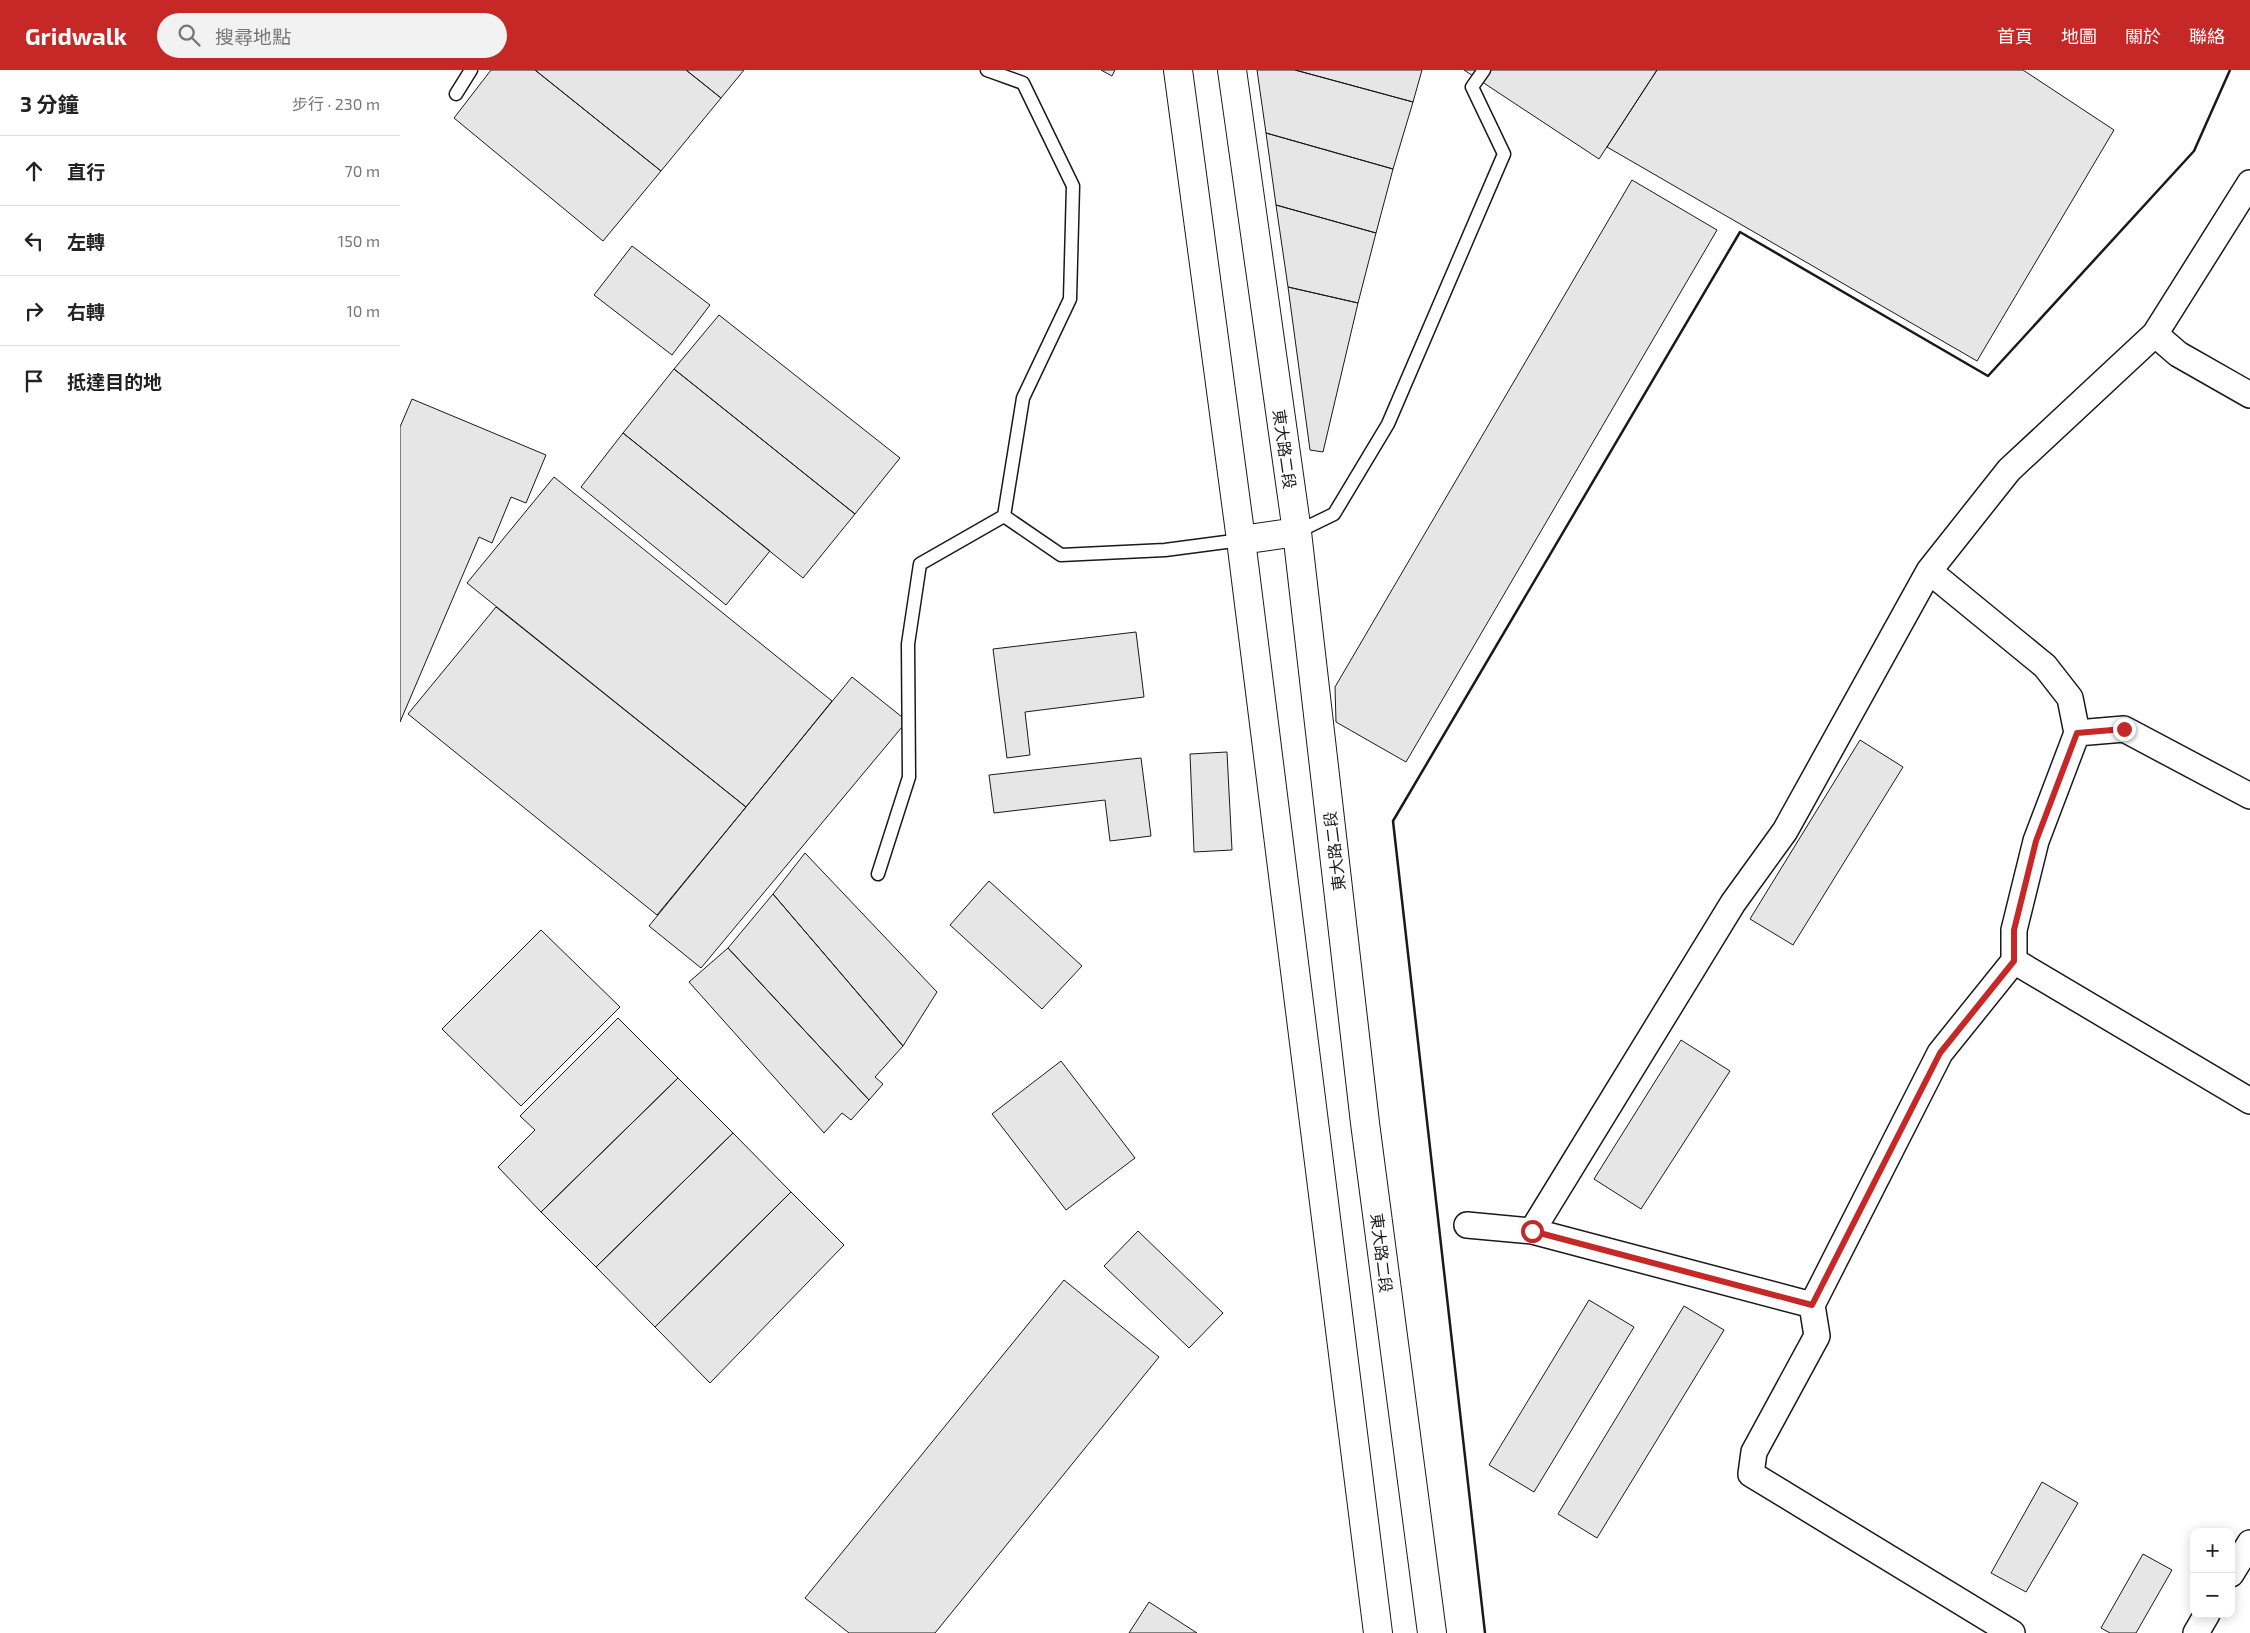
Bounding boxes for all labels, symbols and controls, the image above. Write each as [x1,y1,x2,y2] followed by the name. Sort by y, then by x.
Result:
[157,13,507,58] search box
[25,21,127,50] text: Gridwalk
[175,21,203,49] icon: search
[215,25,291,48] text: 搜尋地點
[1997,25,2033,47] text: 首頁
[2061,25,2097,47] text: 地圖
[2125,25,2161,47] text: 關於
[2189,25,2225,47] text: 聯絡
[20,91,78,116] text: 3 分鐘
[292,94,380,113] text: 步行 · 230 m
[20,157,48,185] icon: ahead
[67,160,105,183] text: 直行
[345,161,380,180] text: 70 m
[20,227,48,255] icon: left
[67,230,105,253] text: 左轉
[338,231,380,250] text: 150 m
[20,297,48,325] icon: right
[67,300,105,323] text: 右轉
[346,301,380,320] text: 10 m
[20,367,48,395] icon: arrive
[67,370,162,393] text: 抵達目的地
[1270,408,1300,490] street label: 東大路二段
[2113,718,2136,741] route end
[1320,810,1348,892] street label: 東大路二段
[1368,1212,1396,1294] street label: 東大路二段
[1521,1220,1544,1243] route start
[2190,1528,2235,1618] map controls
[2190,1528,2235,1573] button: +
[2190,1573,2235,1618] button: −

